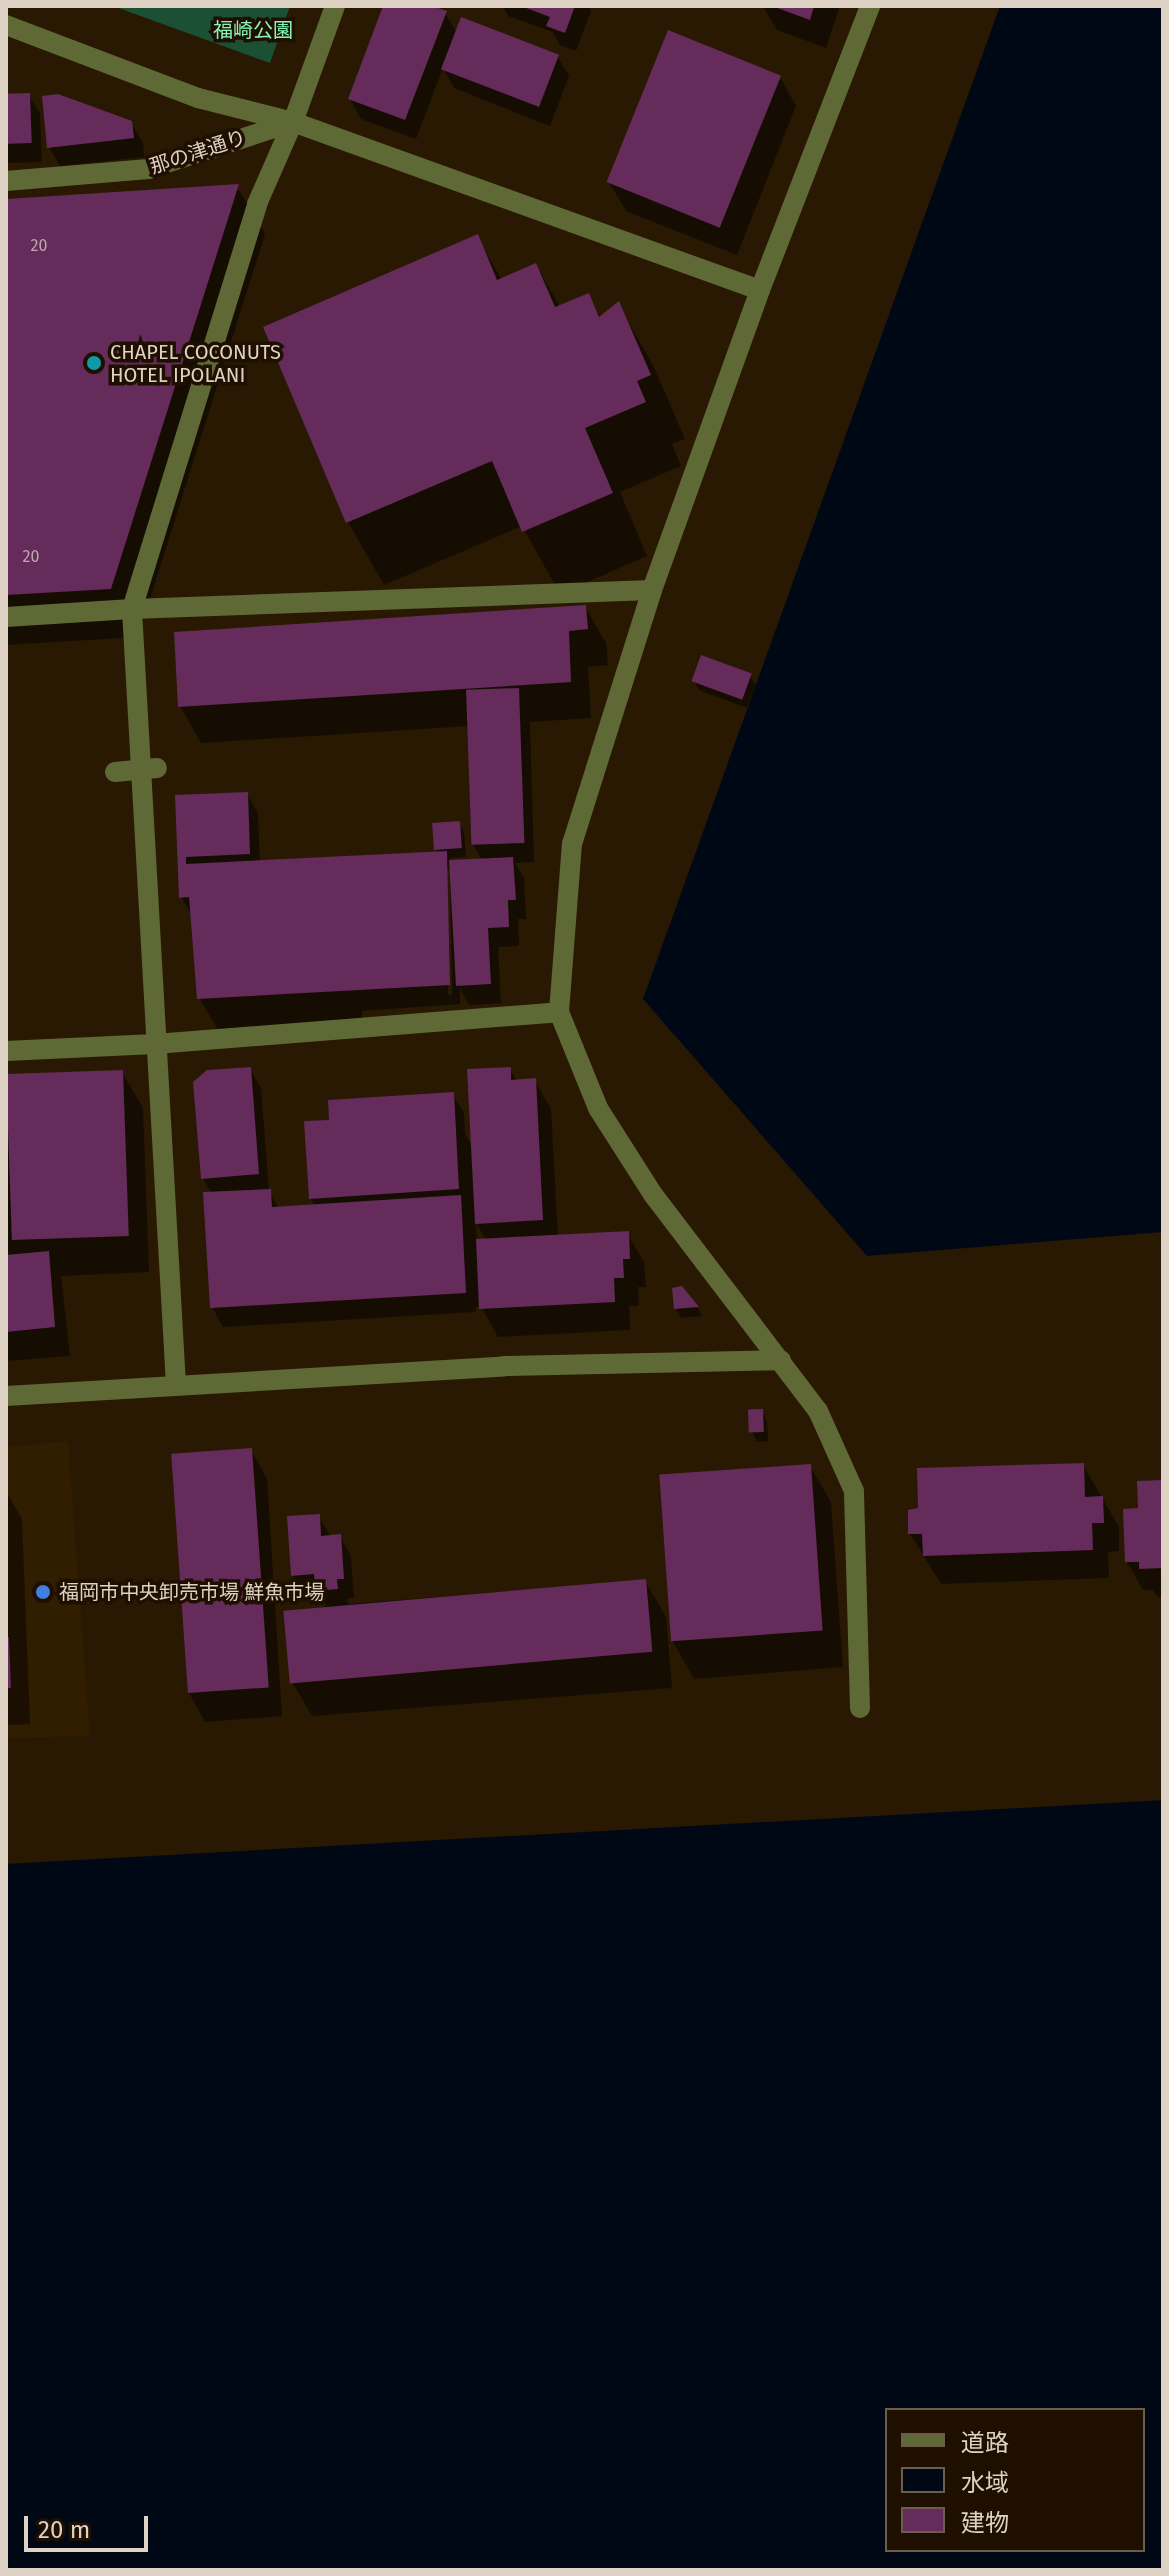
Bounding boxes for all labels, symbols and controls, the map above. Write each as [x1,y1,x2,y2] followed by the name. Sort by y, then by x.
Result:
[213,18,293,42] park label: 福崎公園
[147,125,249,179] street label: 那の津通り
[31,236,47,256] house number: 20
[110,340,281,387] place label: CHAPEL COCONUTS HOTEL IPOLANI
[85,354,103,372] marker: CHAPEL COCONUTS HOTEL IPOLANI
[23,547,39,567] house number: 20
[59,1580,324,1604] place label: 福岡市中央卸売市場 鮮魚市場
[34,1583,52,1601] marker: 福岡市中央卸売市場 鮮魚市場
[885,2408,1145,2552] legend
[961,2429,1009,2457] text: 道路
[961,2469,1009,2497] text: 水域
[28,2500,152,2550] scale bar
[961,2509,1009,2537] text: 建物
[38,2516,90,2544] text: 20 m

